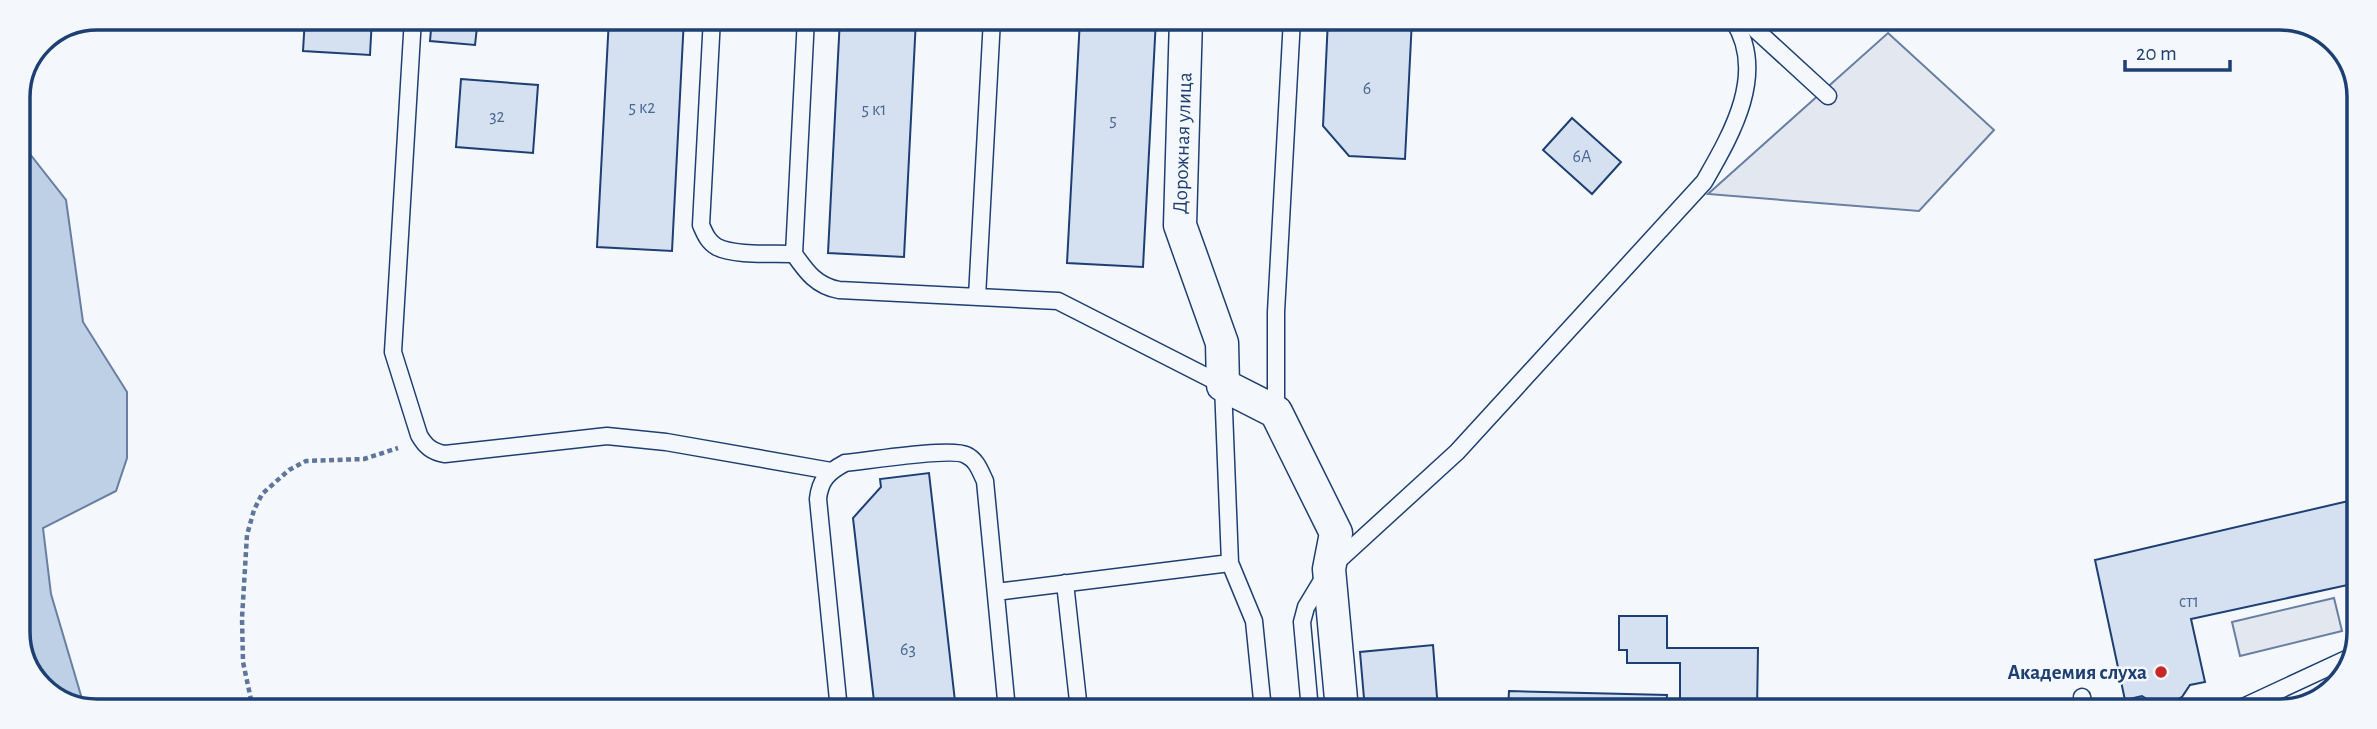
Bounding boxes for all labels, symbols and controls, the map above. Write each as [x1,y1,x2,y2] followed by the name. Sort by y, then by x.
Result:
[2125,28,2230,72] scale bar
[2136,43,2177,64] text: 20 m
[1170,71,1195,214] street label: Дорожная улица
[1363,80,1371,98] house number: 6
[629,99,655,117] house number: 5 к2
[862,101,886,119] house number: 5 к1
[489,108,505,126] house number: 32
[1109,112,1117,130] house number: 5
[1572,148,1592,166] house number: 6А
[2179,593,2199,611] house number: ст1
[900,641,916,659] house number: 63
[2007,662,2147,683] place label: Академия слуха
[2153,664,2169,680] marker: Академия слуха

